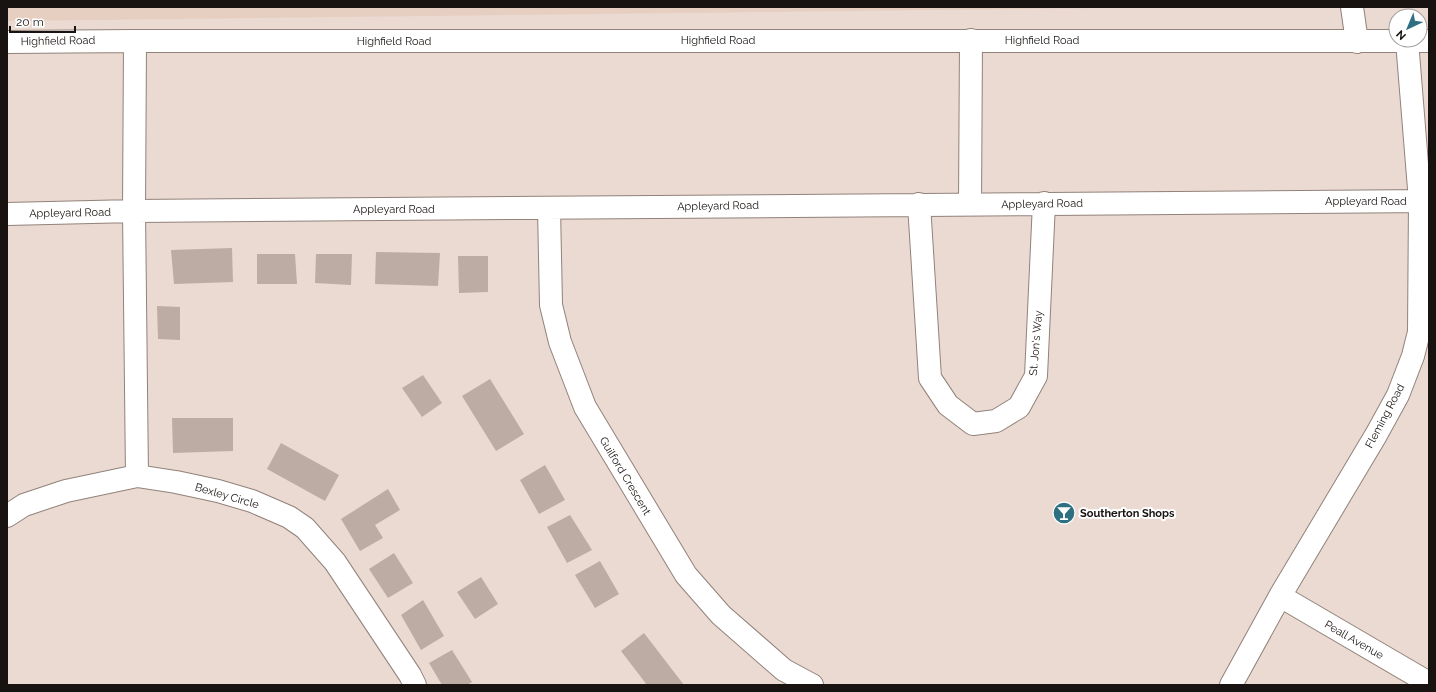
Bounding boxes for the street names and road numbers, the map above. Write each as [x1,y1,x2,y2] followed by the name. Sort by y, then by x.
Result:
[21,34,96,48] street label: Highfield Road
[681,34,755,47] street label: Highfield Road
[1005,34,1079,47] street label: Highfield Road
[357,35,431,48] street label: Highfield Road
[1325,195,1407,208] street label: Appleyard Road
[1001,197,1083,211] street label: Appleyard Road
[677,199,759,213] street label: Appleyard Road
[353,203,435,216] street label: Appleyard Road
[29,206,111,220] street label: Appleyard Road
[1027,310,1045,376] street label: St. Jon's Way
[1363,382,1407,450] street label: Fleming Road
[597,435,654,518] street label: Guilford Crescent
[193,481,261,511] street label: Bexley Circle
[1322,618,1386,662] street label: Peall Avenue

